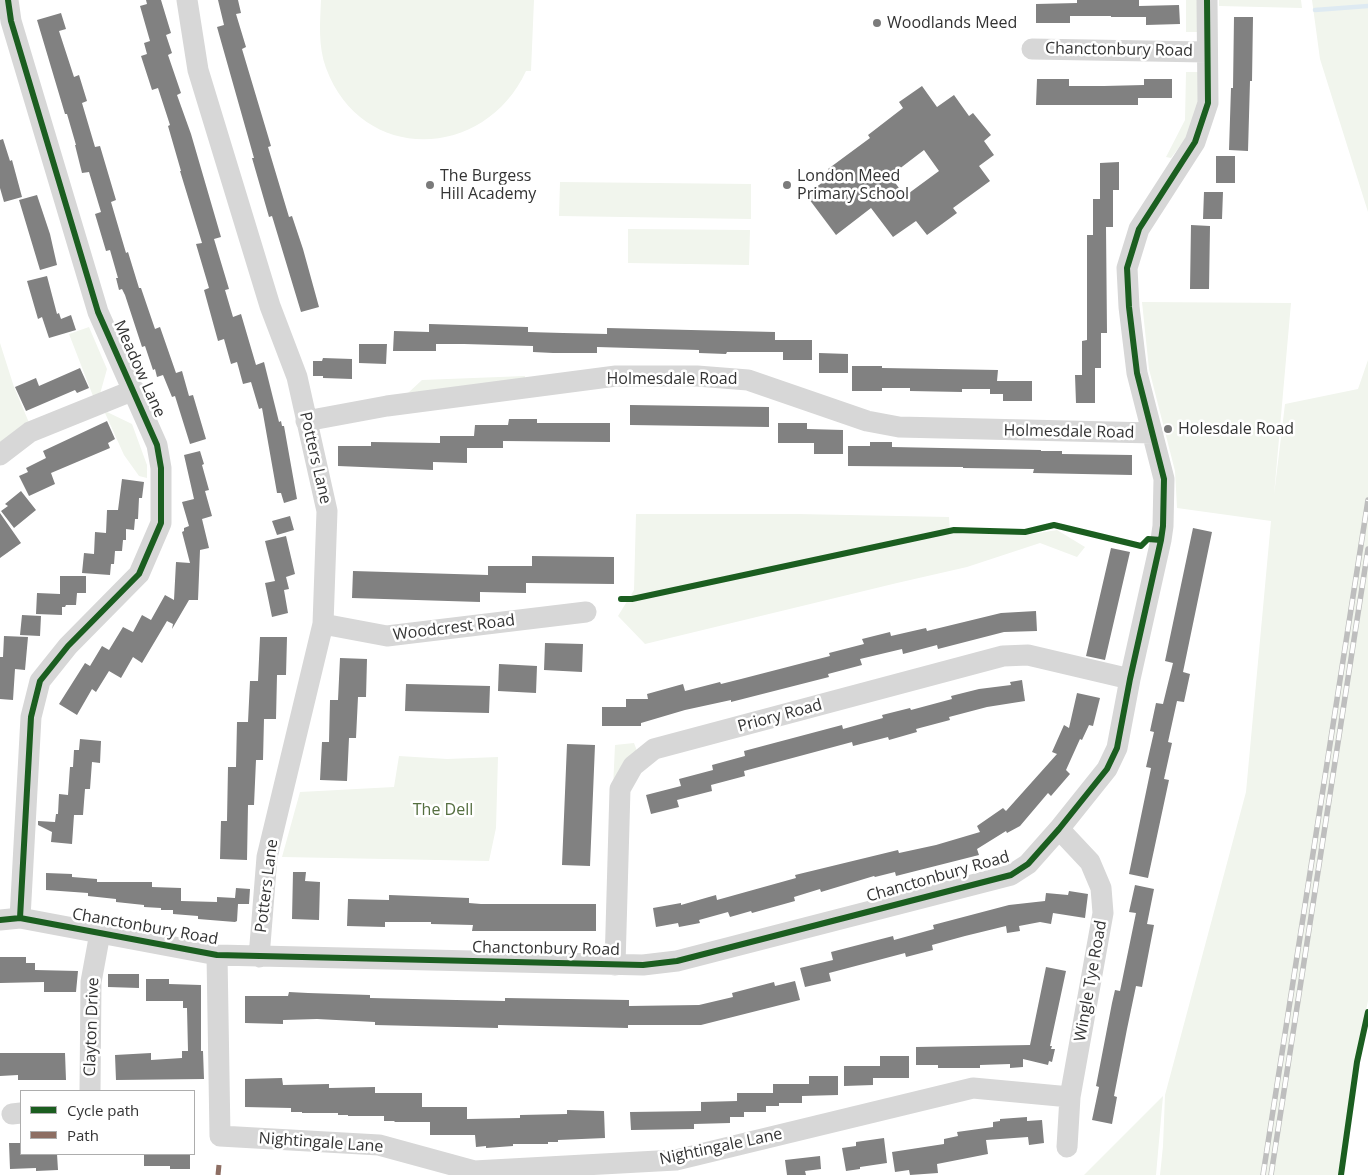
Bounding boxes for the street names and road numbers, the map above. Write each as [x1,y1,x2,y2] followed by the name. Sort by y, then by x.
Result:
[1045,39,1193,61] street label: Chanctonbury Road
[109,317,169,421] street label: Meadow Lane
[607,369,737,389] street label: Holmesdale Road
[295,410,335,506] street label: Potters Lane
[1003,421,1135,443] street label: Holmesdale Road
[392,611,516,645] street label: Woodcrest Road
[736,696,824,736] street label: Priory Road
[252,838,282,934] street label: Potters Lane
[864,847,1012,907] street label: Chanctonbury Road
[71,905,219,949] street label: Chanctonbury Road
[1071,919,1111,1043] street label: Wingle Tye Road
[472,938,620,960] street label: Chanctonbury Road
[81,977,103,1077] street label: Clayton Drive
[658,1125,784,1169] street label: Nightingale Lane
[258,1129,384,1157] street label: Nightingale Lane

